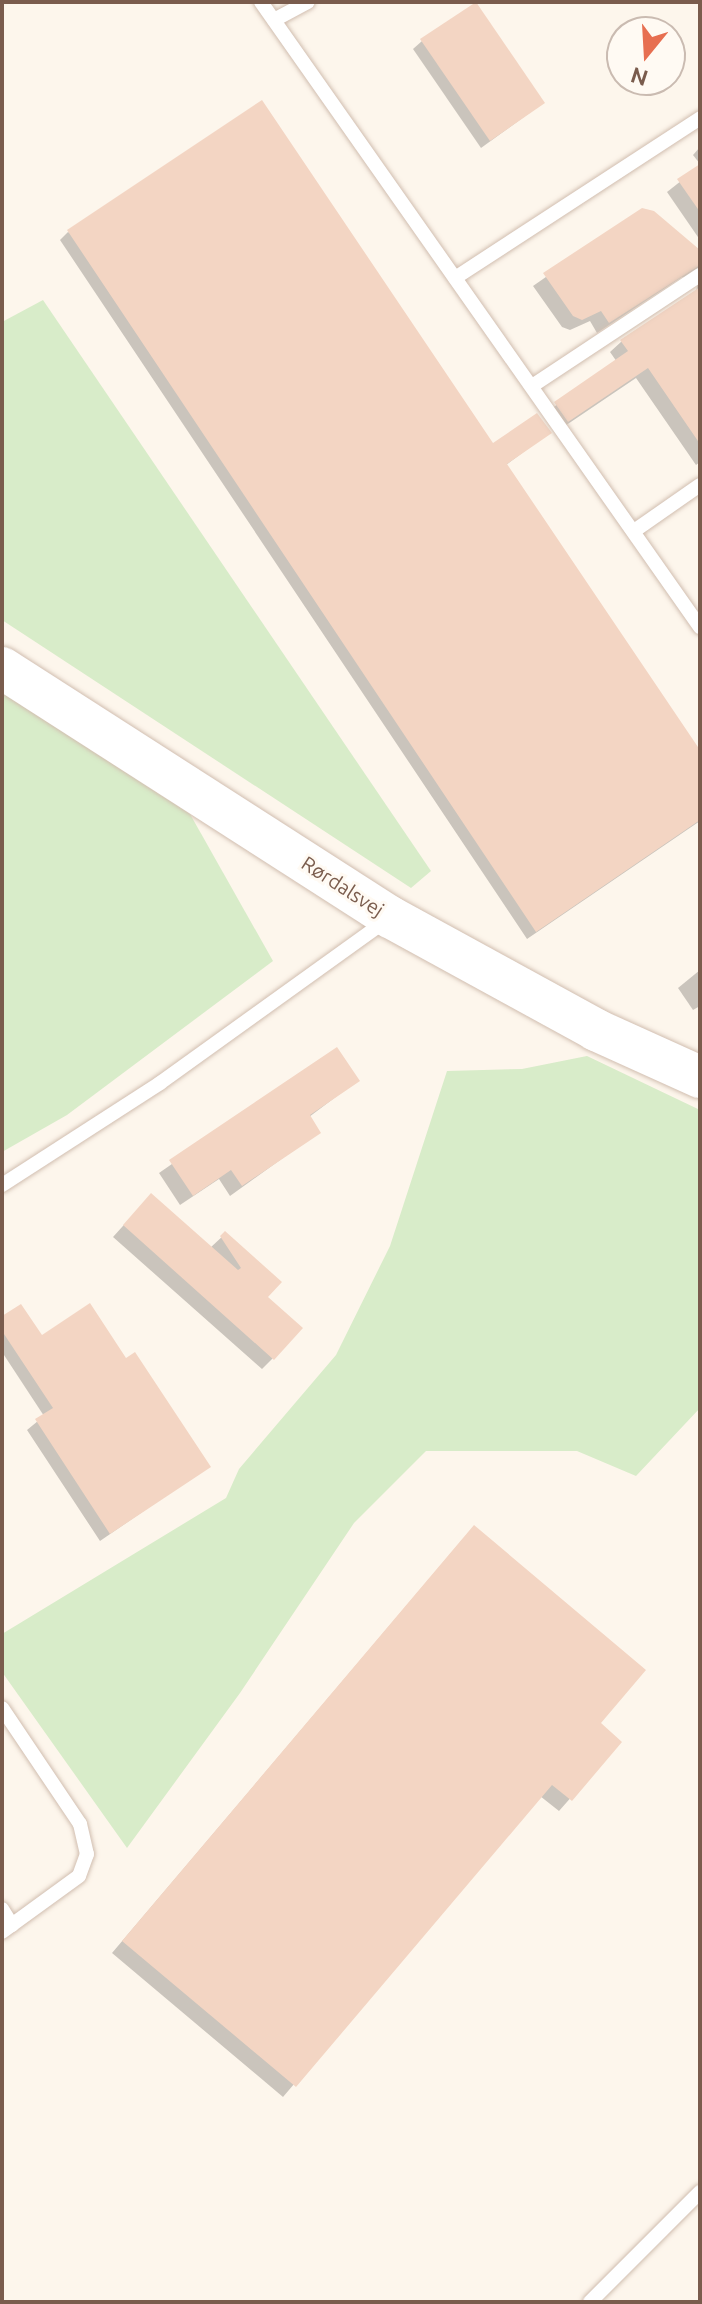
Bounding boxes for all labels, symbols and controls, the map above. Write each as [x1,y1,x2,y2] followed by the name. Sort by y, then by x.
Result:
[606,16,686,96] north arrow
[627,63,651,92] text: N
[297,851,389,921] street label: Rørdalsvej

